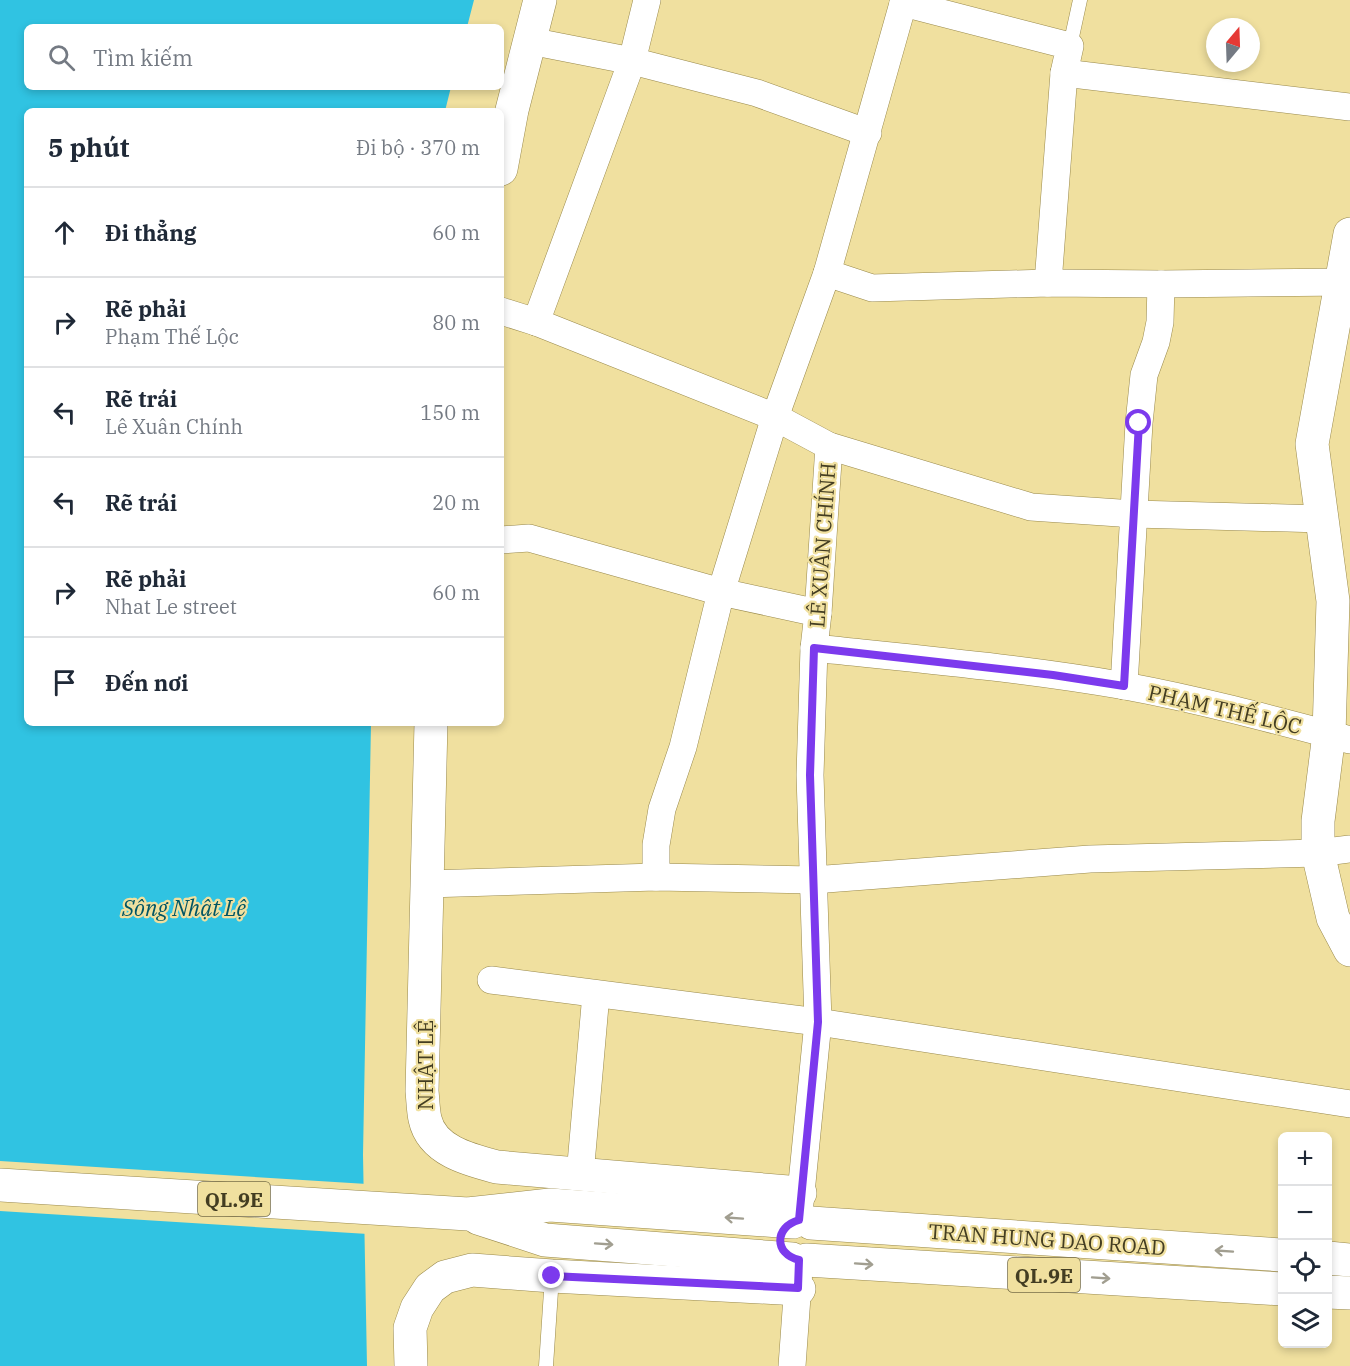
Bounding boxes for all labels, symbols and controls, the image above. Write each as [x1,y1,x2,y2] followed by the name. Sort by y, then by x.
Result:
[1206,18,1260,72] north arrow
[24,24,504,90] search box
[45,41,78,74] icon: search
[93,43,193,72] text: Tìm kiếm
[48,130,130,164] text: 5 phút
[356,134,480,161] text: Đi bộ · 370 m
[48,216,81,249] icon: ahead
[105,218,197,247] text: Đi thẳng
[432,219,480,246] text: 60 m
[105,294,186,323] text: Rẽ phải
[48,306,81,339] icon: right
[432,309,480,336] text: 80 m
[105,323,239,350] text: Phạm Thế Lộc
[105,384,177,413] text: Rẽ trái
[48,396,81,429] icon: left
[420,399,480,426] text: 150 m
[1125,409,1151,435] route start
[105,413,243,440] text: Lê Xuân Chính
[802,461,842,629] street label: LÊ XUÂN CHÍNH
[48,486,81,519] icon: left
[105,488,177,517] text: Rẽ trái
[432,489,480,516] text: 20 m
[105,564,186,593] text: Rẽ phải
[48,576,81,609] icon: right
[432,579,480,606] text: 60 m
[105,593,237,620] text: Nhat Le street
[48,666,81,699] icon: arrive
[105,668,188,697] text: Đến nơi
[1145,677,1305,740] street label: PHẠM THẾ LỘC
[121,893,247,922] water label: Sông Nhật Lệ
[411,1020,439,1110] street label: NHẬT LỆ
[1278,1132,1332,1348] map controls
[1278,1132,1332,1186] button: +
[198,1182,270,1216] road number: QL.9E
[1278,1186,1332,1240] button: −
[725,1212,745,1223] one-way arrow
[927,1217,1167,1261] street label: TRAN HUNG DAO ROAD
[593,1239,613,1250] one-way arrow
[1278,1240,1332,1294] button: locate
[1215,1245,1235,1256] one-way arrow
[854,1258,874,1269] one-way arrow
[1008,1258,1080,1292] road number: QL.9E
[538,1262,564,1288] route end
[1091,1273,1111,1284] one-way arrow
[1278,1294,1332,1348] button: layers

